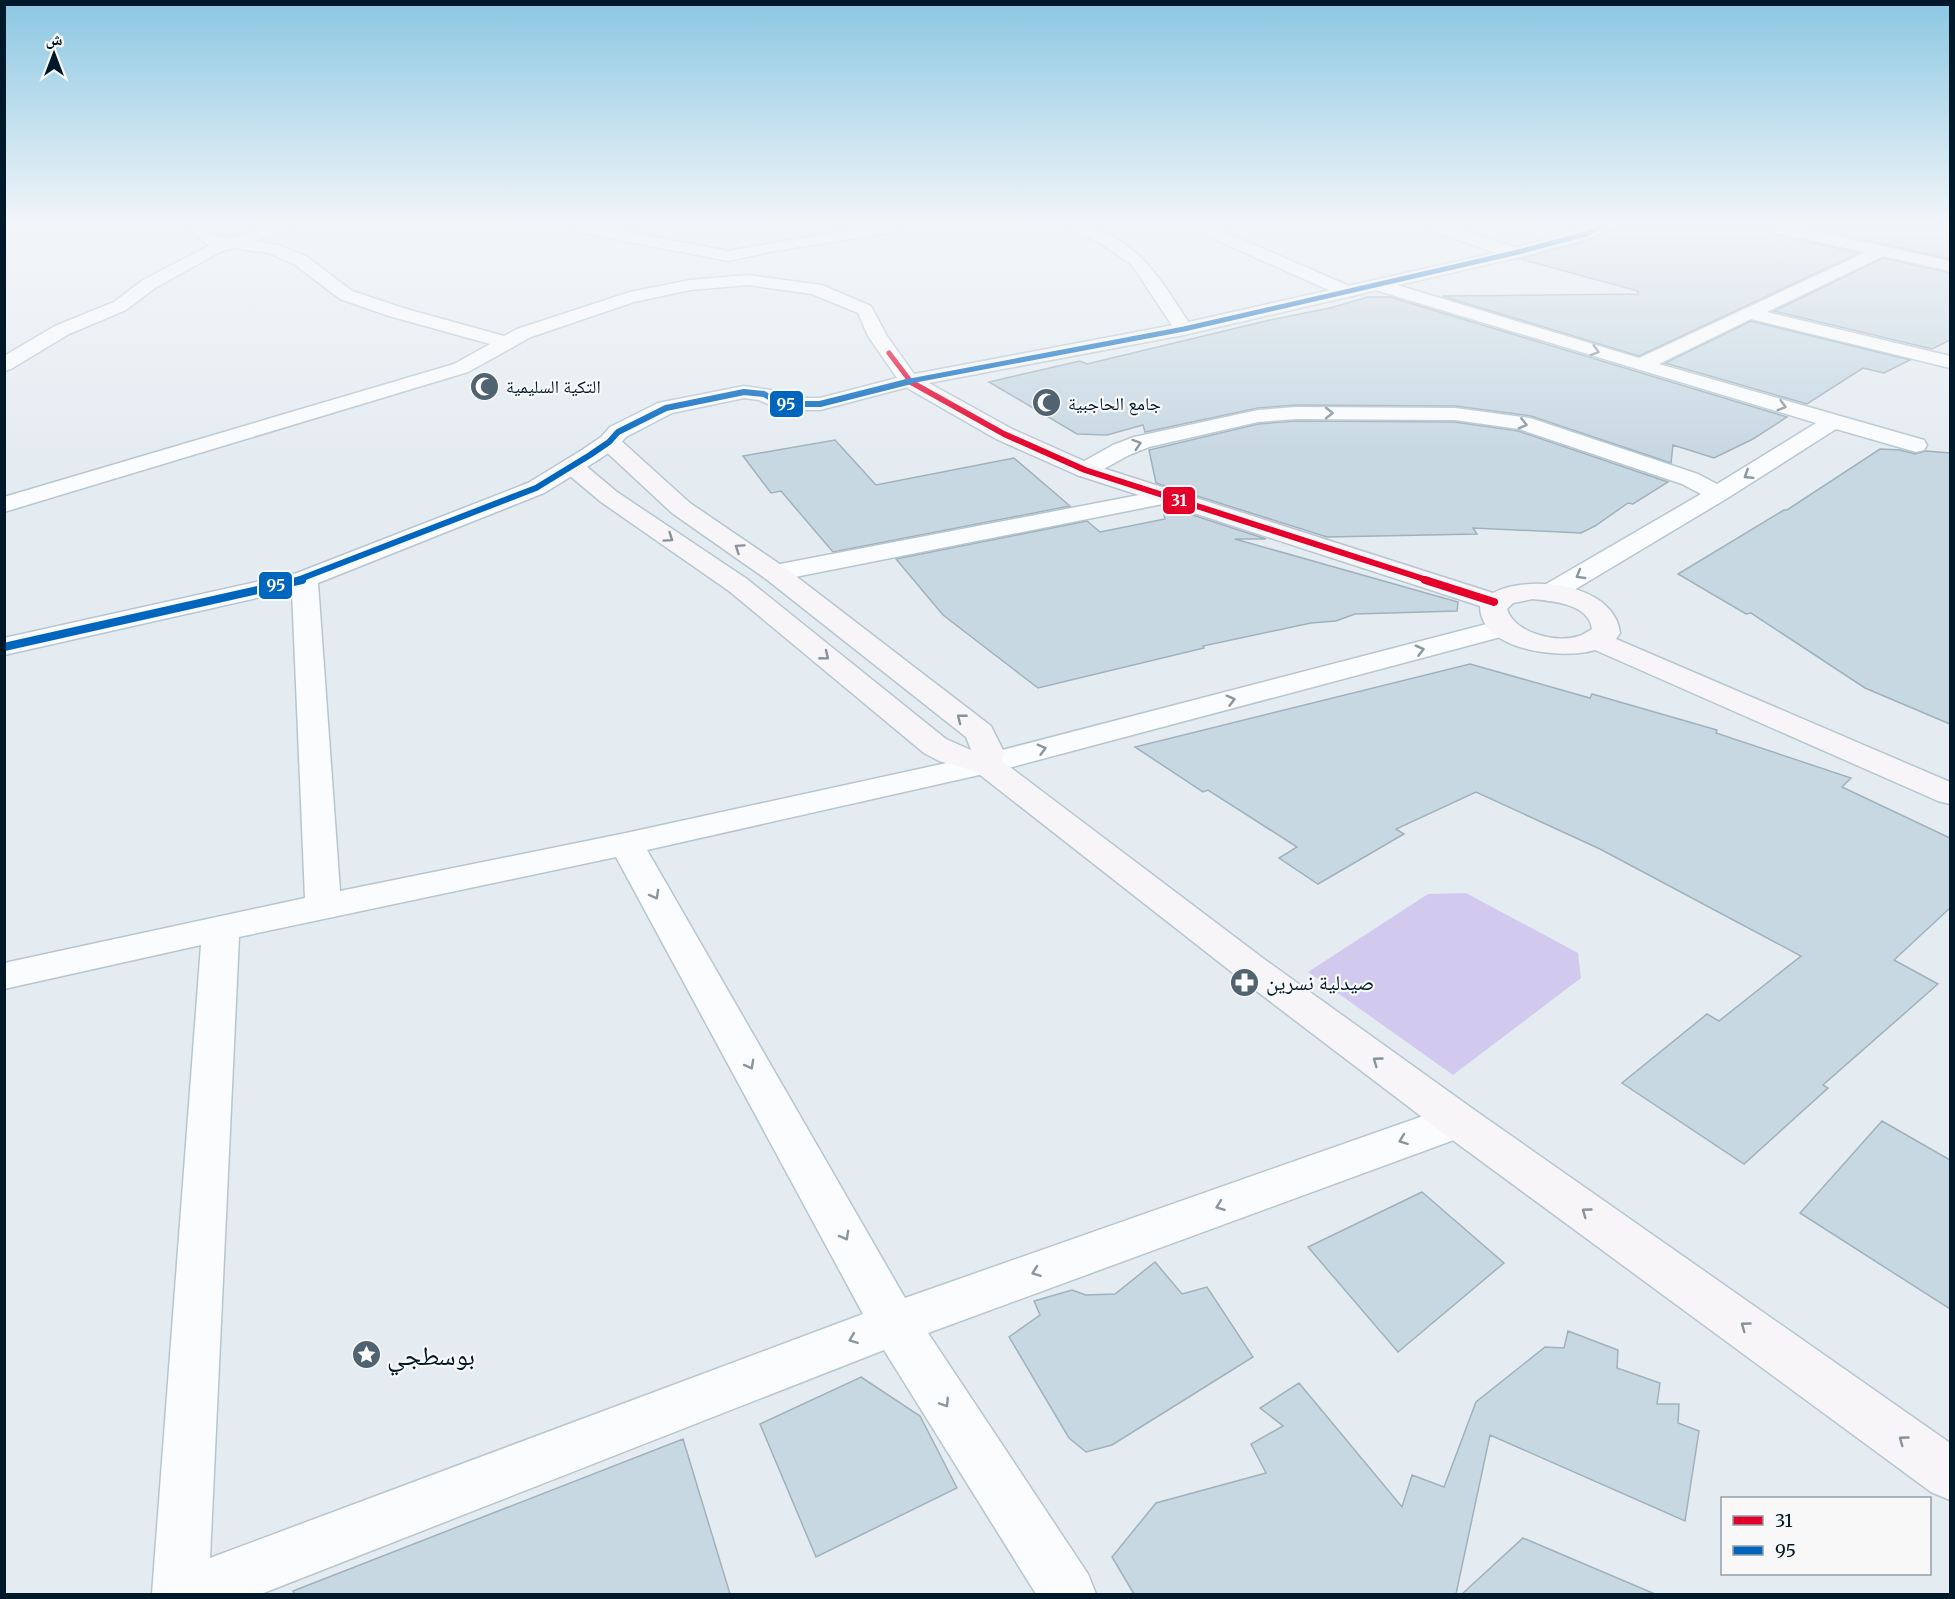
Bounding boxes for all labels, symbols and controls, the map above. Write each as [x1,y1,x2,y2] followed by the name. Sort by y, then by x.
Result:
[24,24,84,84] north arrow
[46,29,63,49] text: ش
[1589,344,1600,356] one-way arrow
[469,370,501,402] mosque icon: التكية السليمية
[506,375,601,398] place label: التكية السليمية
[1031,387,1063,419] mosque icon: جامع الحاجبية
[769,390,804,418] line badge: 95
[1068,392,1161,416] place label: جامع الحاجبية
[777,394,795,414] text: 95
[1776,399,1787,411] one-way arrow
[1324,407,1333,419] one-way arrow
[1518,416,1528,429] one-way arrow
[1131,439,1142,451] one-way arrow
[1744,468,1755,479] one-way arrow
[1162,486,1196,515] line badge: 31
[1171,490,1188,510] text: 31
[663,531,674,542] one-way arrow
[735,544,746,555] one-way arrow
[1576,568,1586,579] one-way arrow
[258,571,293,600] line badge: 95
[267,575,285,595] text: 95
[1414,644,1424,657] one-way arrow
[818,649,829,660] one-way arrow
[1226,694,1236,707] one-way arrow
[956,714,967,725] one-way arrow
[1037,744,1047,757] one-way arrow
[648,889,659,899] one-way arrow
[1229,966,1261,998] pharmacy icon: صيدلية نسرين
[1266,969,1374,996] place label: صيدلية نسرين
[1373,1057,1384,1068] one-way arrow
[743,1059,754,1069] one-way arrow
[1398,1133,1409,1146] one-way arrow
[1215,1199,1225,1212] one-way arrow
[1582,1209,1593,1220] one-way arrow
[838,1230,849,1240] one-way arrow
[1031,1265,1042,1278] one-way arrow
[1740,1322,1751,1333] one-way arrow
[848,1332,859,1345] one-way arrow
[350,1339,382,1371] place icon: بوسطجي
[387,1339,475,1376] place label: بوسطجي
[937,1397,949,1407] one-way arrow
[1899,1436,1910,1447] one-way arrow
[1721,1497,1931,1575] legend
[1775,1509,1793,1532] text: 31
[1775,1539,1796,1562] text: 95

